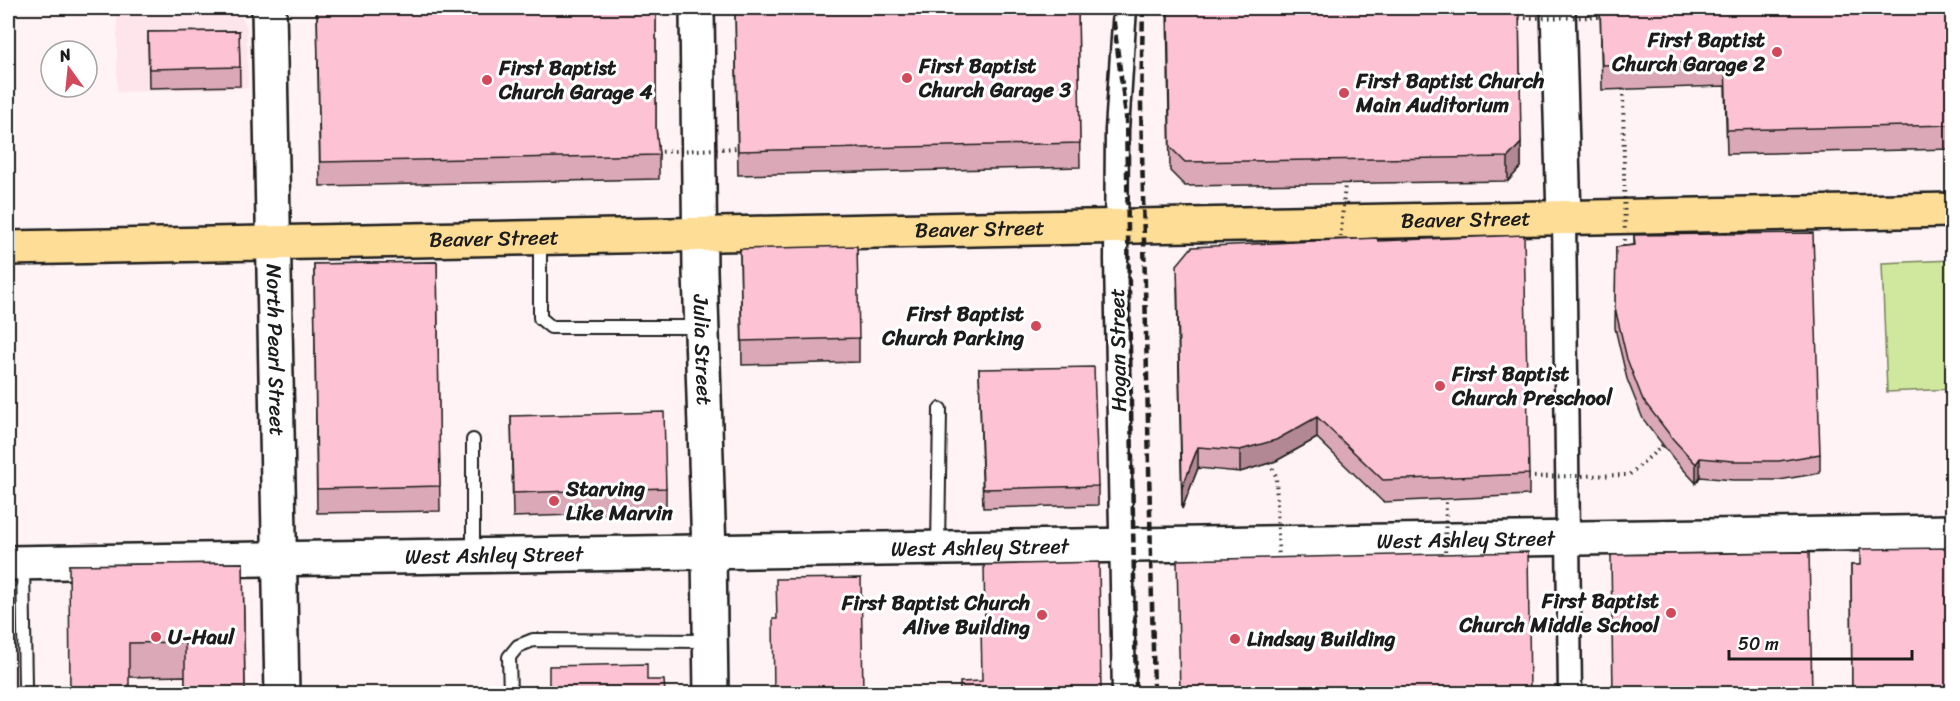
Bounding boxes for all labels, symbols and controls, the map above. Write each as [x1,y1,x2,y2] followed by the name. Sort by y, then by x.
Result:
[1611,21,1766,83] place label: First Baptist Church Garage 2
[39,39,99,99] north arrow
[55,39,75,71] text: N
[1770,45,1784,59] marker: First Baptist Church Garage 2
[918,47,1072,109] place label: First Baptist Church Garage 3
[498,49,653,111] place label: First Baptist Church Garage 4
[1355,62,1544,124] place label: First Baptist Church Main Auditorium
[900,71,914,85] marker: First Baptist Church Garage 3
[480,73,494,87] marker: First Baptist Church Garage 4
[1337,86,1351,100] marker: First Baptist Church Main Auditorium
[1401,199,1531,240] street label: Beaver Street
[915,209,1045,249] street label: Beaver Street
[429,218,559,259] street label: Beaver Street
[255,263,296,436] street label: North Pearl Street
[1098,288,1138,412] street label: Hogan Street
[682,293,723,406] street label: Julia Street
[881,295,1025,357] place label: First Baptist Church Parking
[1029,319,1043,333] marker: First Baptist Church Parking
[1451,355,1613,417] place label: First Baptist Church Preschool
[1433,379,1447,393] marker: First Baptist Church Preschool
[565,470,674,532] place label: Starving Like Marvin
[547,494,561,508] marker: Starving Like Marvin
[1376,519,1557,560] street label: West Ashley Street
[890,527,1071,568] street label: West Ashley Street
[405,535,585,576] street label: West Ashley Street
[1458,582,1660,644] place label: First Baptist Church Middle School
[841,584,1030,646] place label: First Baptist Church Alive Building
[1664,606,1678,620] marker: First Baptist Church Middle School
[1035,608,1049,622] marker: First Baptist Church Alive Building
[168,618,235,656] place label: U-Haul
[1247,620,1396,658] place label: Lindsay Building
[1729,623,1912,661] scale bar
[1738,628,1779,660] text: 50 m
[149,630,163,644] marker: U-Haul
[1228,632,1242,646] marker: Lindsay Building

